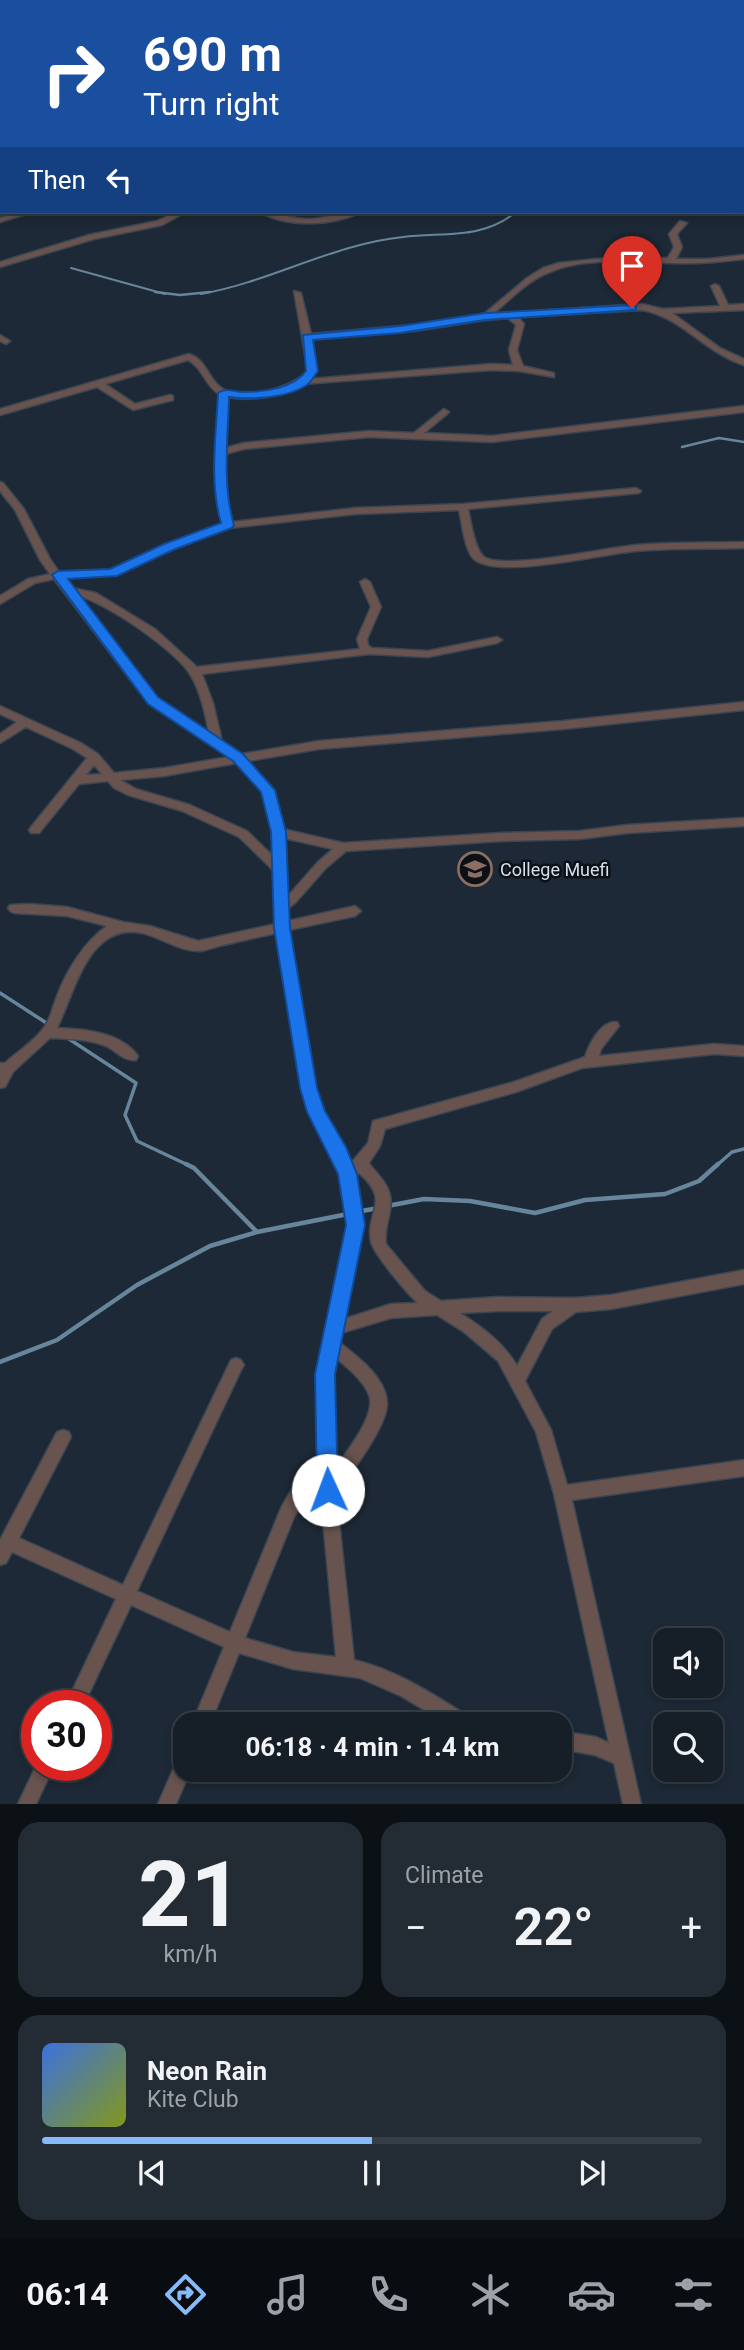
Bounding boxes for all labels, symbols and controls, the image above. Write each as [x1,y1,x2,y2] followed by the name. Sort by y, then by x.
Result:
[143,26,282,83] text: 690 m
[28,28,119,119] icon: right
[143,85,279,123] text: Turn right
[100,161,138,199] icon: left
[28,165,86,195] text: Then
[602,236,662,308] pin
[613,247,651,285] icon: arrive
[456,850,494,888] school or university icon: College Muefi
[500,859,610,880] place label: College Muefi
[291,1453,365,1527] position arrow
[653,1628,723,1782] map controls
[653,1628,723,1698] button: sound
[21,1690,112,1781] speed limit sign: 30
[653,1712,723,1782] button: search
[245,1732,500,1762] text: 06:18 · 4 min · 1.4 km
[138,1842,243,1948] text: 21
[405,1862,484,1889] text: Climate
[514,1897,594,1958] text: 22°
[405,1906,427,1950] text: −
[680,1906,702,1950] text: +
[164,1941,218,1968] text: km/h
[147,2056,267,2086] text: Neon Rain
[147,2086,239,2113] text: Kite Club
[133,2154,171,2192] icon: previous
[353,2154,391,2192] icon: pause
[573,2154,611,2192] icon: next
[161,2270,210,2319] icon: directions
[263,2270,312,2319] icon: music
[364,2270,413,2319] icon: phone
[466,2270,515,2319] icon: climate
[567,2270,616,2319] icon: car
[669,2270,718,2319] icon: filters
[26,2275,109,2313] text: 06:14

